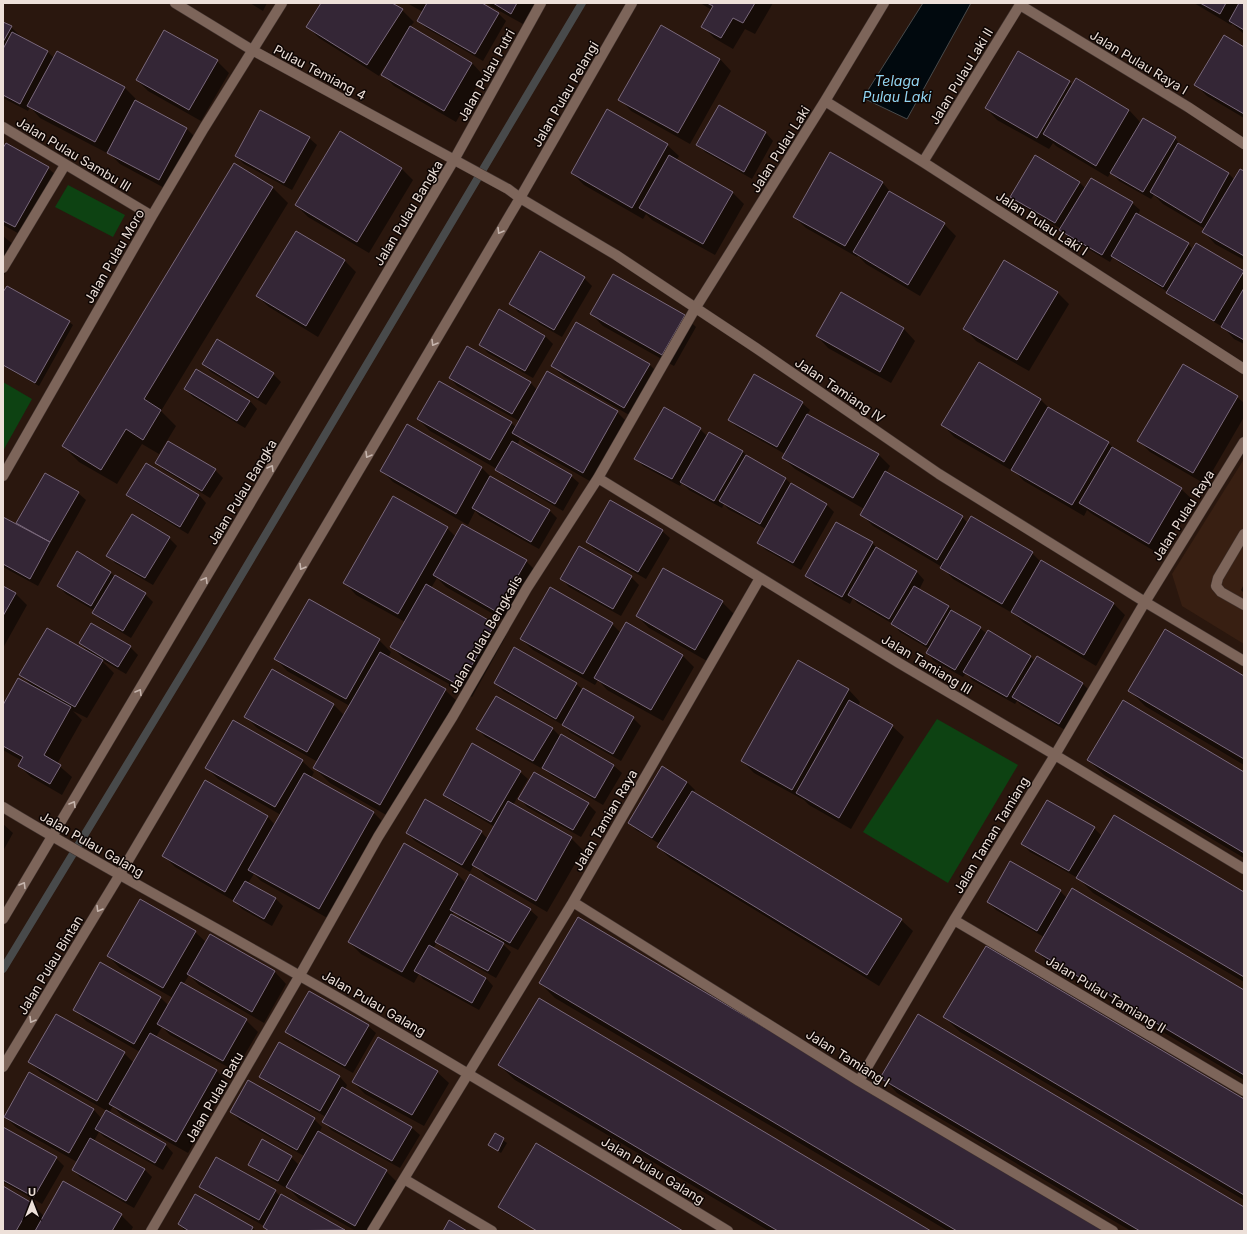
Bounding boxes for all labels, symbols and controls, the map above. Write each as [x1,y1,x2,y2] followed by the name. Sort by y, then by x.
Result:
[926,25,996,127] street label: Jalan Pulau Laki II
[454,26,518,124] street label: Jalan Pulau Putri
[1087,26,1191,98] street label: Jalan Pulau Raya I
[528,38,602,150] street label: Jalan Pulau Pelangi
[271,41,369,103] street label: Pulau Temiang 4
[862,72,932,105] water label: Telaga Pulau Laki
[747,103,813,195] street label: Jalan Pulau Laki
[14,113,134,195] street label: Jalan Pulau Sambu III
[370,157,446,269] street label: Jalan Pulau Bangka
[993,187,1091,259] street label: Jalan Pulau Laki I
[80,206,148,306] street label: Jalan Pulau Moro
[498,227,505,234] one-way arrow
[432,339,439,346] one-way arrow
[792,354,888,426] street label: Jalan Tamiang IV
[204,436,280,548] street label: Jalan Pulau Bangka
[365,451,373,458] one-way arrow
[267,465,274,472] one-way arrow
[1149,467,1217,563] street label: Jalan Pulau Raya
[299,563,306,570] one-way arrow
[445,572,525,696] street label: Jalan Pulau Bengkalis
[201,577,208,584] one-way arrow
[879,631,975,697] street label: Jalan Tamiang III
[134,689,141,696] one-way arrow
[569,766,641,874] street label: Jalan Tamian Raya
[950,774,1032,896] street label: Jalan Taman Tamiang
[68,800,75,808] one-way arrow
[37,808,147,880] street label: Jalan Pulau Galang
[19,882,26,889] one-way arrow
[96,905,104,912] one-way arrow
[14,912,86,1018] street label: Jalan Pulau Bintan
[1043,952,1169,1036] street label: Jalan Pulau Tamiang II
[319,967,429,1039] street label: Jalan Pulau Galang
[29,1016,36,1023] one-way arrow
[803,1026,893,1090] street label: Jalan Tamiang I
[182,1049,246,1145] street label: Jalan Pulau Batu
[599,1133,707,1207] street label: Jalan Pulau Galang
[12,1182,52,1222] north arrow
[28,1185,36,1199] text: U

